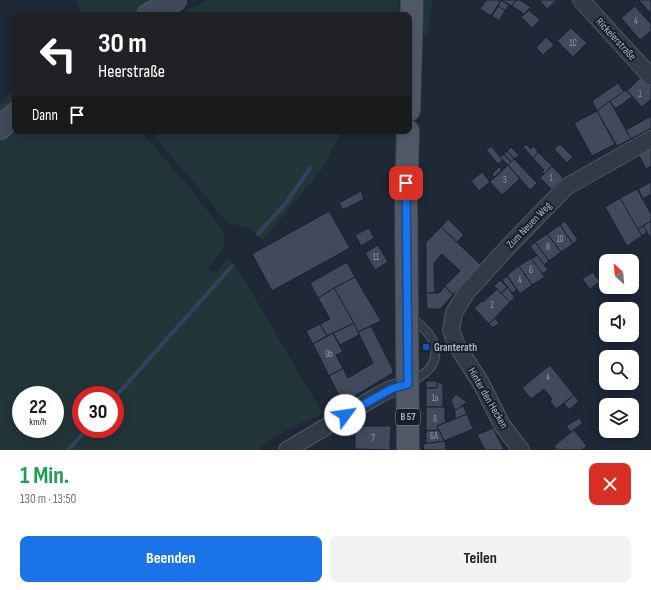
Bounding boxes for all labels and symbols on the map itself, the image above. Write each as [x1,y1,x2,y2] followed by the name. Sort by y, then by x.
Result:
[593,15,639,63] street label: Rickelerstraße
[634,16,638,27] house number: 4
[569,38,577,49] house number: 1C
[638,89,642,100] house number: 1
[389,166,423,200] pin
[549,173,553,184] house number: 1
[503,175,507,186] house number: 3
[504,199,555,251] street label: Zum Neuen Weg
[556,234,564,245] house number: 10
[546,242,550,253] house number: 8
[373,252,380,263] house number: 11
[599,254,639,294] north arrow
[529,265,533,276] house number: 6
[518,275,522,286] house number: 4
[490,300,494,311] house number: 2
[434,341,477,354] place label: Granterath
[421,342,431,352] marker: Granterath
[325,349,333,360] house number: 9b
[465,365,511,431] street label: Hinter den Hecken
[546,372,550,383] house number: 4
[72,386,124,438] speed limit sign: 30
[432,393,438,404] house number: 1a
[324,394,366,436] position arrow
[396,409,420,425] road number: B 57
[433,414,437,425] house number: 8
[430,431,438,442] house number: 6A
[371,433,375,444] house number: 7

